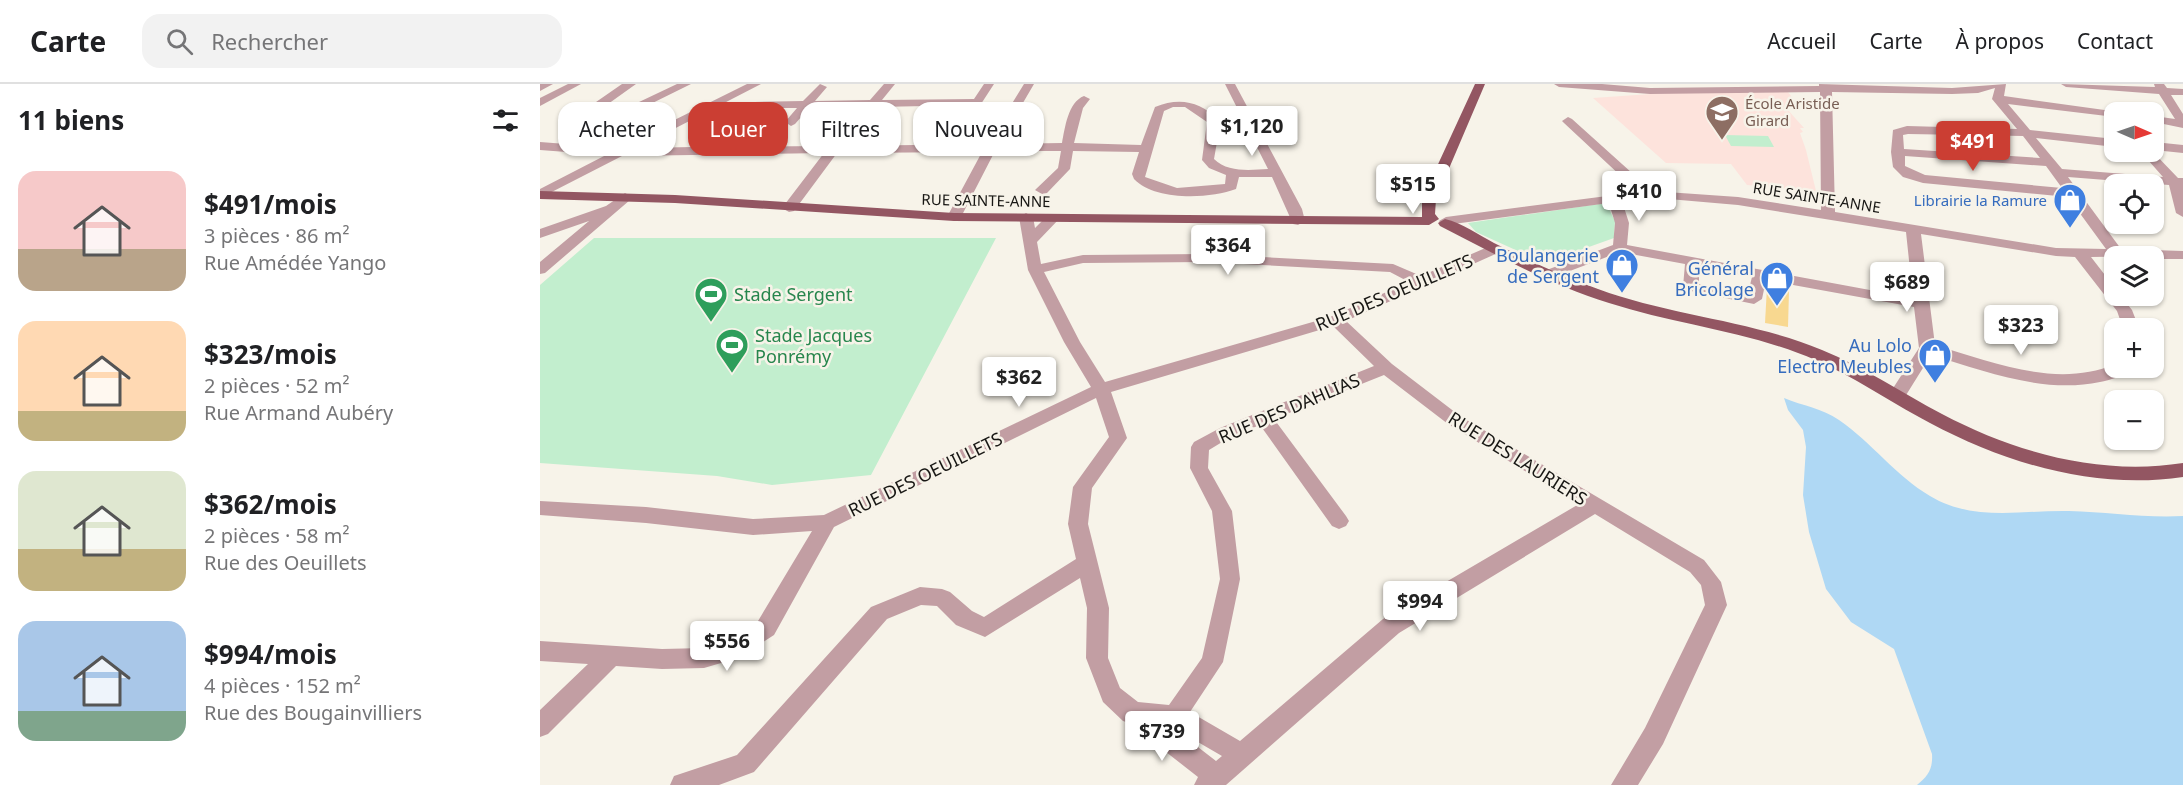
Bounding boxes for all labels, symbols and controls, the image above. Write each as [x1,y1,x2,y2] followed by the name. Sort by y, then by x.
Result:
[142,14,562,68] search box
[30,22,106,60] text: Carte
[163,25,196,58] icon: search
[211,26,328,56] text: Rechercher
[1767,27,1836,55] text: Accueil
[1869,27,1923,55] text: Carte
[1956,27,2044,55] text: À propos
[2077,27,2153,55] text: Contact
[1745,93,1840,130] place label: École Aristide Girard
[1704,94,1740,141] school or university icon: École Aristide Girard
[18,102,124,138] text: 11 biens
[558,102,676,156] chip: Acheter
[688,102,788,156] chip: Louer
[800,102,901,156] chip: Filtres
[913,102,1044,156] chip: Nouveau
[2104,102,2164,162] north arrow
[2104,102,2164,450] map controls
[489,104,522,137] icon: filters
[1203,106,1301,157] pin: $1,120
[1221,112,1283,139] text: $1,120
[1937,121,2009,172] pin: $491
[1950,127,1996,154] text: $491
[1377,164,1449,215] pin: $515
[1390,170,1436,197] text: $515
[1603,171,1675,222] pin: $410
[2104,174,2164,234] button: locate
[1616,177,1662,204] text: $410
[1752,177,1882,217] street label: RUE SAINTE-ANNE
[2052,182,2088,229] shop icon: Librairie la Ramure
[204,186,337,222] text: $491/mois
[921,189,1051,211] street label: RUE SAINTE-ANNE
[1914,190,2047,210] place label: Librairie la Ramure
[66,195,138,267] icon: home
[204,222,349,249] text: 3 pièces · 86 m²
[1192,225,1264,276] pin: $364
[1205,231,1251,258] text: $364
[1496,243,1599,288] place label: Boulangerie de Sergent
[2104,246,2164,306] button: layers
[1604,247,1640,294] shop icon: Boulangerie de Sergent
[1312,248,1477,336] street label: RUE DES OEUILLETS
[204,249,386,276] text: Rue Amédée Yango
[1675,256,1754,301] place label: Général Bricolage
[1759,260,1795,307] shop icon: Général Bricolage
[1871,262,1943,313] pin: $689
[1884,268,1930,295] text: $689
[693,276,729,323] sports icon: Stade Sergent
[734,282,853,306] place label: Stade Sergent
[1985,305,2057,356] pin: $323
[1998,311,2044,338] text: $323
[2104,318,2164,378] button: +
[755,323,872,368] place label: Stade Jacques Ponrémy
[714,327,750,374] sports icon: Stade Jacques Ponrémy
[1777,333,1912,378] place label: Au Lolo Electro Meubles
[204,336,337,372] text: $323/mois
[1917,337,1953,384] shop icon: Au Lolo Electro Meubles
[66,345,138,417] icon: home
[983,357,1055,408] pin: $362
[996,363,1042,390] text: $362
[1215,367,1363,449] street label: RUE DES DAHLIAS
[204,372,349,399] text: 2 pièces · 52 m²
[2104,390,2164,450] button: −
[204,399,393,426] text: Rue Armand Aubéry
[1444,406,1592,510] street label: RUE DES LAURIERS
[844,426,1006,522] street label: RUE DES OEUILLETS
[204,486,337,522] text: $362/mois
[66,495,138,567] icon: home
[204,522,349,549] text: 2 pièces · 58 m²
[204,549,366,576] text: Rue des Oeuillets
[1384,581,1456,632] pin: $994
[1397,587,1443,614] text: $994
[691,621,763,672] pin: $556
[704,627,750,654] text: $556
[204,636,337,672] text: $994/mois
[66,645,138,717] icon: home
[204,672,361,699] text: 4 pièces · 152 m²
[204,699,422,726] text: Rue des Bougainvilliers
[1126,711,1198,762] pin: $739
[1139,717,1185,744] text: $739

